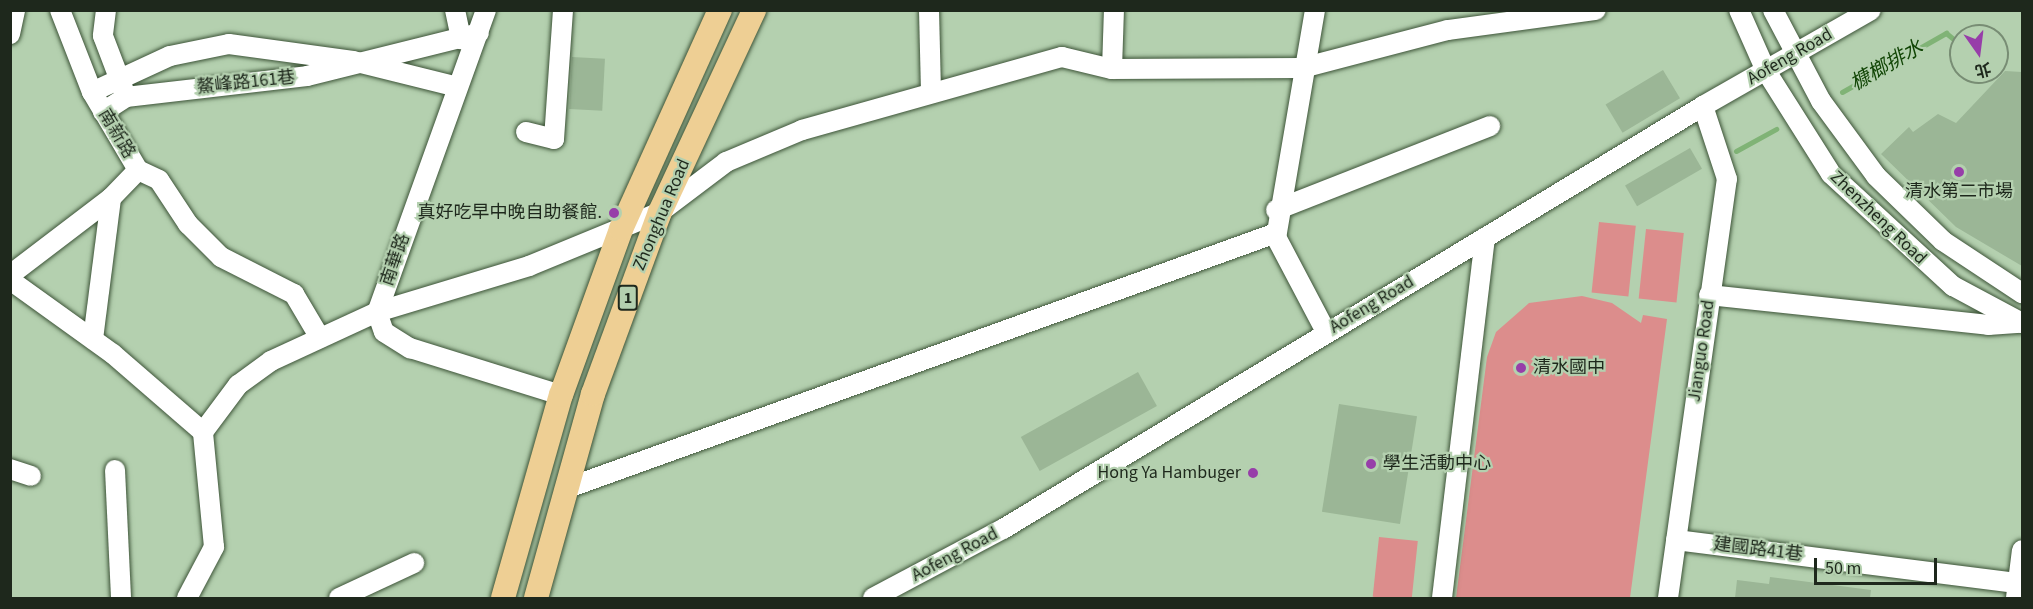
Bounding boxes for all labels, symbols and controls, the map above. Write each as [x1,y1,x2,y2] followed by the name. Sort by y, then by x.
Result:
[1744,24,1836,90] street label: Aofeng Road
[1949,24,2009,84] north arrow
[1846,36,1928,96] water label: 槺榔排水
[1972,57,1993,82] text: 北
[196,67,296,99] street label: 鰲峰路161巷
[93,105,139,163] street label: 南新路
[629,156,695,274] street label: Zhonghua Road
[1952,165,1966,179] marker: 清水第二市場
[1825,167,1931,269] street label: Zhenzheng Road
[1905,181,2013,203] place label: 清水第二市場
[418,202,602,224] place label: 真好吃早中晚自助餐館.
[607,206,621,220] marker: 真好吃早中晚自助餐館.
[377,231,415,289] street label: 南華路
[1326,271,1418,339] street label: Aofeng Road
[618,285,638,311] road number: 1
[1684,299,1720,403] street label: Jianguo Road
[1533,357,1605,379] place label: 清水國中
[1514,361,1528,375] marker: 清水國中
[1383,453,1491,475] place label: 學生活動中心
[1364,457,1378,471] marker: 學生活動中心
[1097,462,1241,484] place label: Hong Ya Hambuger
[1246,466,1260,480] marker: Hong Ya Hambuger
[908,523,1002,587] street label: Aofeng Road
[1712,534,1804,566] street label: 建國路41巷
[1817,546,1940,584] scale bar
[1825,556,1861,581] text: 50 m

